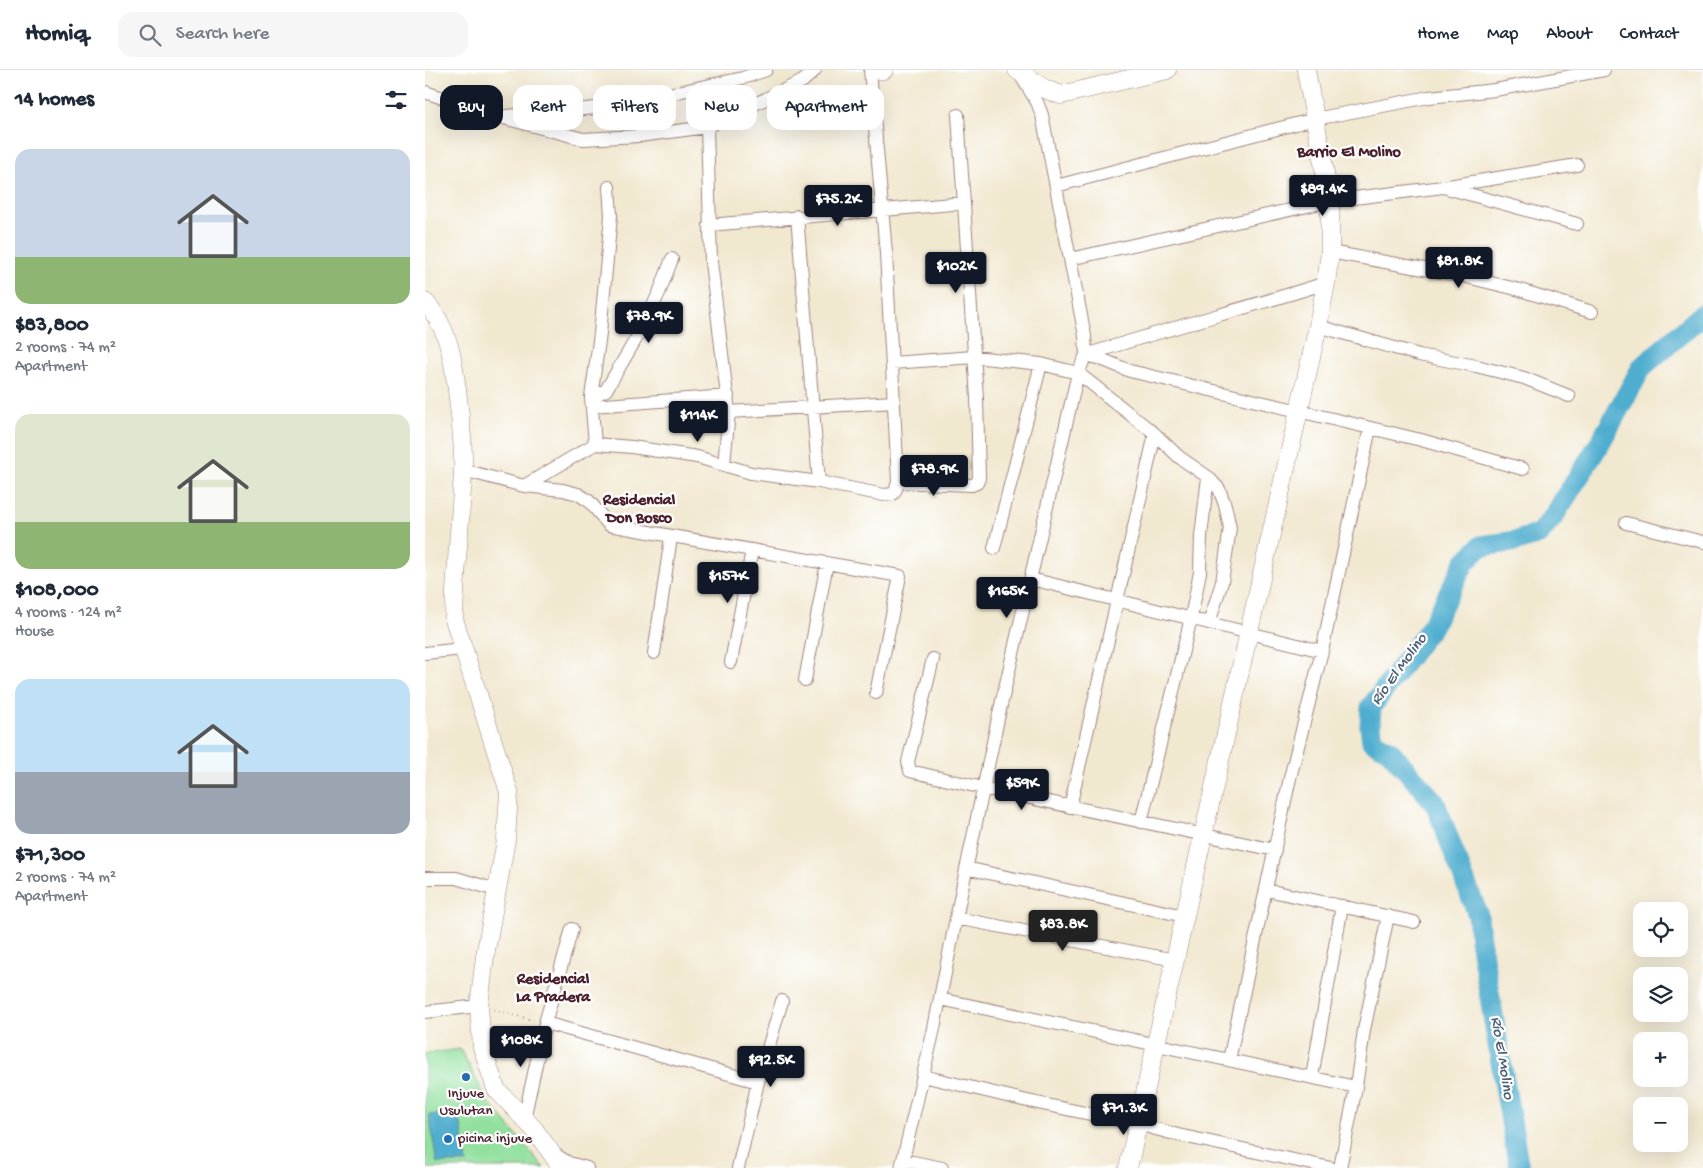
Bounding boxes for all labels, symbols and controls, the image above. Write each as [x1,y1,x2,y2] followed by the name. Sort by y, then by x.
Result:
[118,12,468,57] search box
[25,20,88,49] text: Homiq
[136,21,164,49] icon: search
[176,23,269,46] text: Search here
[1417,24,1459,45] text: Home
[1487,24,1518,45] text: Map
[1546,24,1592,45] text: About
[1620,24,1678,45] text: Contact
[440,85,503,130] chip: Buy
[513,85,583,130] chip: Rent
[593,85,676,130] chip: Filters
[686,85,757,130] chip: New
[767,85,884,130] chip: Apartment
[382,86,410,114] icon: filters
[15,88,94,113] text: 14 homes
[1296,144,1401,163] district label: Barrio El Molino
[1282,174,1364,217] pin: $89.4K
[168,181,258,271] icon: home
[1300,181,1346,200] text: $89.4K
[797,184,879,227] pin: $75.2K
[815,191,861,210] text: $75.2K
[1418,246,1500,289] pin: $81.8K
[921,252,991,294] pin: $102K
[1436,253,1482,272] text: $81.8K
[936,258,976,277] text: $102K
[608,302,690,344] pin: $78.9K
[626,308,672,327] text: $78.9K
[15,314,89,339] text: $83,800
[15,339,116,358] text: 2 rooms · 74 m²
[15,358,87,377] text: Apartment
[663,400,733,443] pin: $114K
[680,407,716,426] text: $114K
[168,446,258,536] icon: home
[893,454,975,497] pin: $78.9K
[911,461,957,480] text: $78.9K
[602,492,676,529] district label: Residencial Don Bosco
[693,562,763,604] pin: $157K
[708,568,748,587] text: $157K
[972,576,1042,619] pin: $165K
[15,579,99,604] text: $108,000
[988,583,1026,602] text: $165K
[15,604,122,623] text: 4 rooms · 124 m²
[15,623,54,642] text: House
[1368,630,1433,709] water label: Río El Molino
[168,711,258,801] icon: home
[992,768,1052,811] pin: $59K
[1006,775,1038,794] text: $59K
[15,844,85,869] text: $71,300
[15,869,116,888] text: 2 rooms · 74 m²
[15,888,87,907] text: Apartment
[1633,902,1688,1152] map controls
[1633,902,1688,957] button: locate
[1022,910,1104,952] pin: $83.8K
[1040,916,1086,935] text: $83.8K
[1633,967,1688,1022] button: layers
[516,971,591,1008] district label: Residencial La Pradera
[1485,1015,1517,1101] water label: Río El Molino
[486,1026,556,1068] pin: $108K
[501,1032,541,1051] text: $108K
[1633,1032,1688,1087] button: +
[730,1046,812,1088] pin: $92.5K
[748,1052,794,1071] text: $92.5K
[460,1071,472,1083] marker: Injuve Usulutan
[439,1085,493,1120] place label: Injuve Usulutan
[1083,1094,1165,1136] pin: $71.3K
[1633,1097,1688,1152] button: −
[1102,1100,1146,1119] text: $71.3K
[457,1130,532,1148] place label: picina injuve
[442,1133,454,1145] marker: picina injuve

